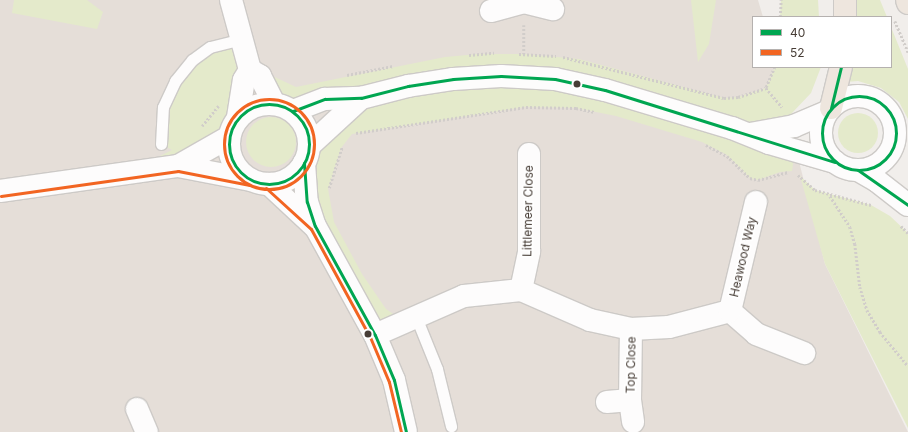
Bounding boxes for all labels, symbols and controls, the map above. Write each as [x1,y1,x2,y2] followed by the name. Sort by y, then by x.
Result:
[752,16,892,68] legend
[790,25,805,40] text: 40
[790,45,805,60] text: 52
[572,79,582,89] unlabelled marker
[520,165,536,257] street label: Littlemeer Close
[727,215,759,299] street label: Heawood Way
[363,329,373,339] unlabelled marker
[623,336,639,394] street label: Top Close

